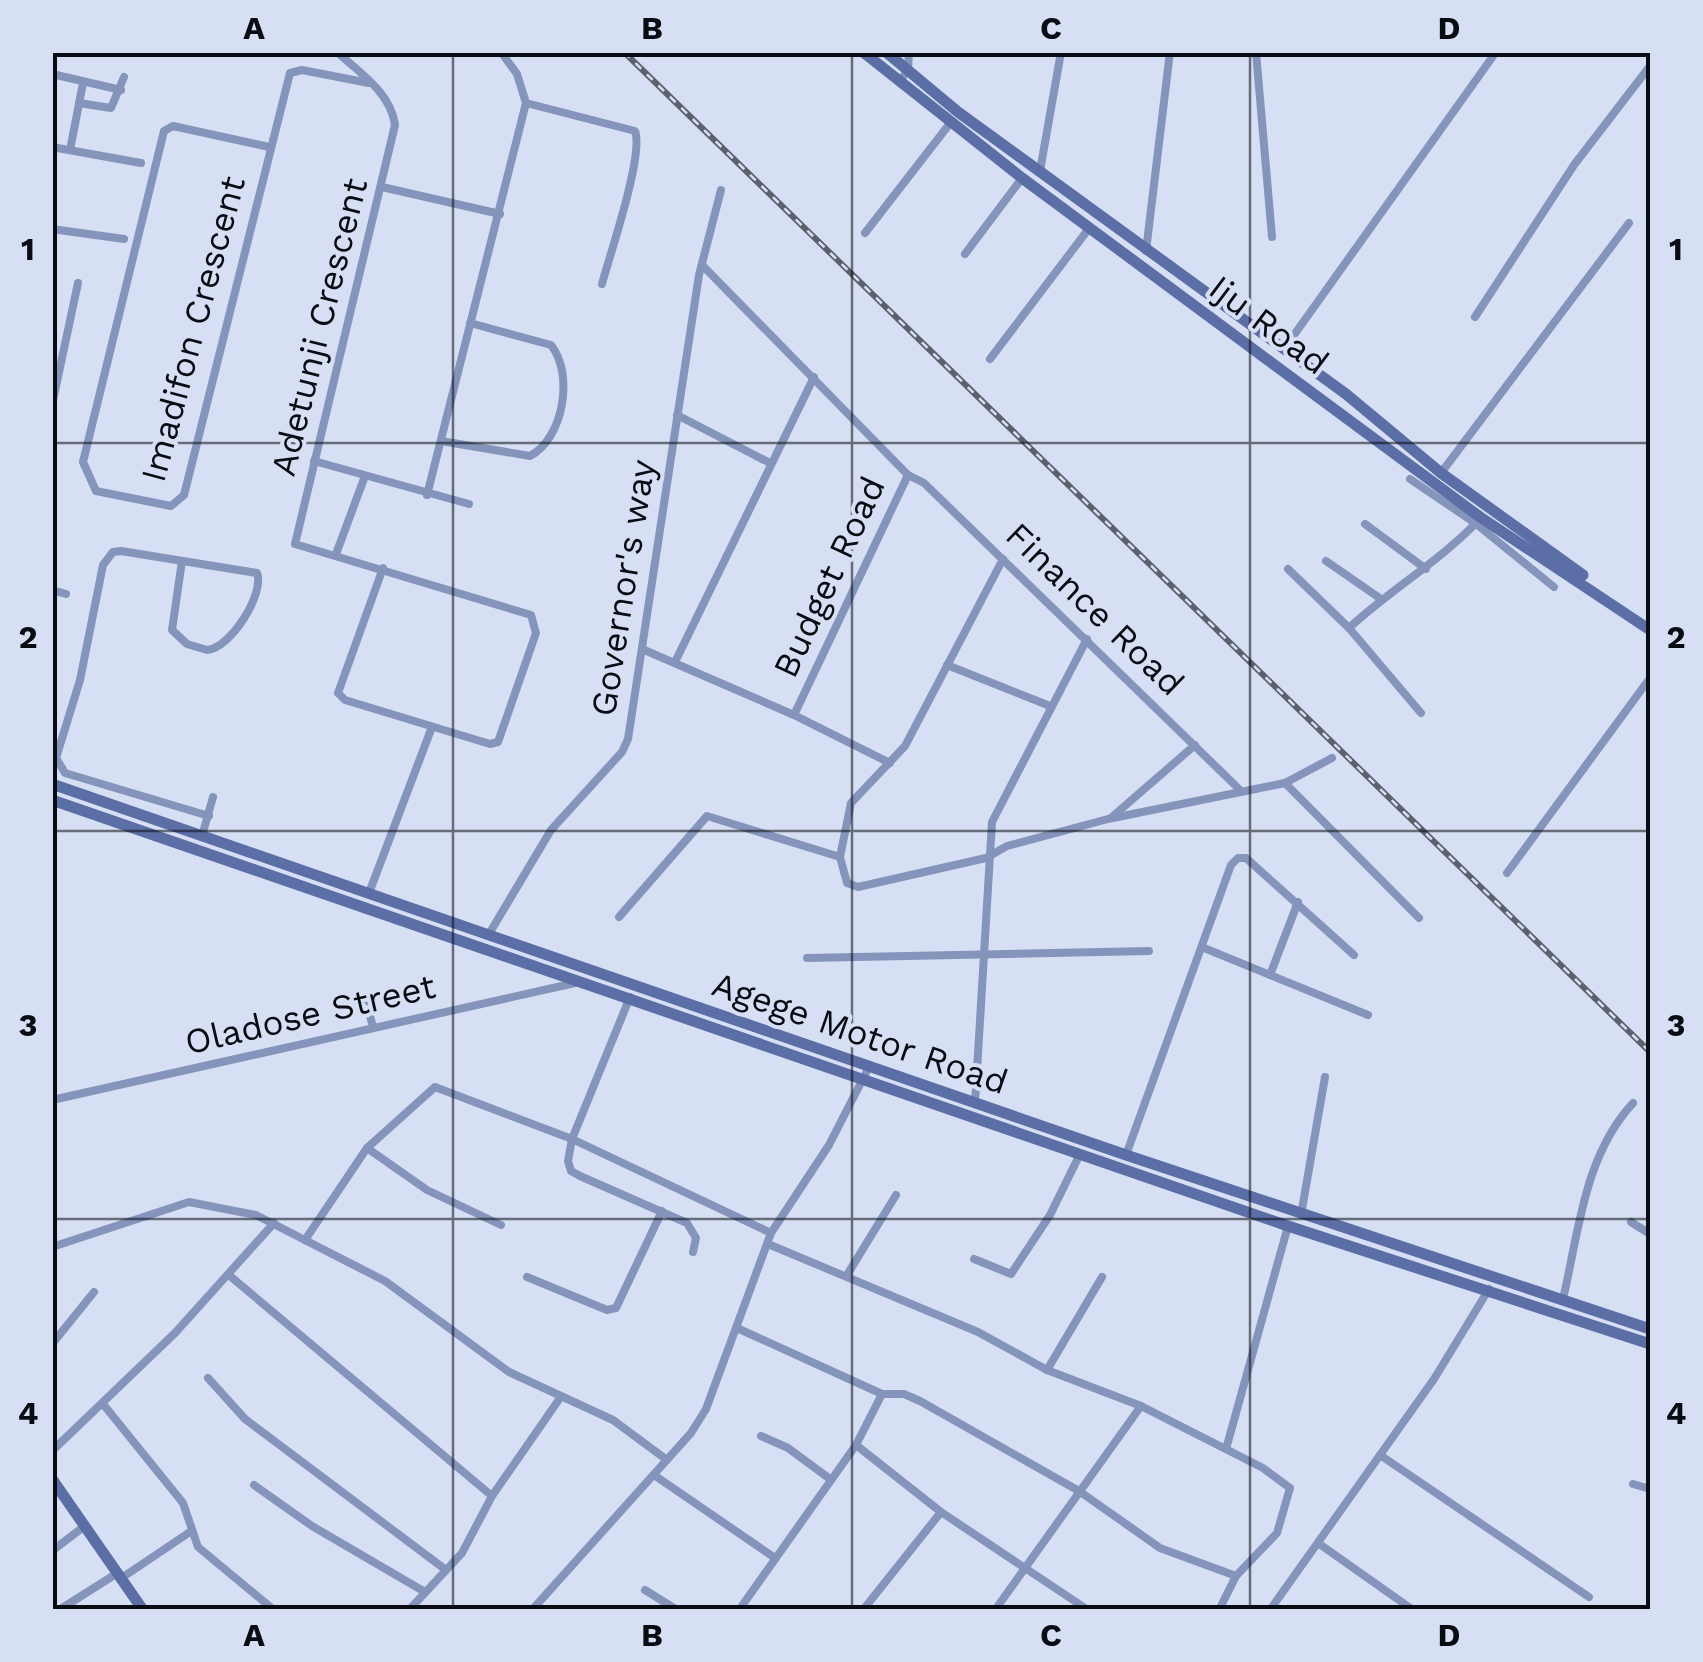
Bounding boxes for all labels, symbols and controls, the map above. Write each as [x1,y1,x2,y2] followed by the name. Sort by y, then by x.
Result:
[243,9,265,47] text: A
[641,9,663,47] text: B
[1040,9,1062,47] text: C
[1438,9,1460,47] text: D
[132,171,254,486] street label: Imadifon Crescent
[262,174,376,480] street label: Adetunji Crescent
[21,230,35,268] text: 1
[1669,230,1683,268] text: 1
[1201,267,1337,383] street label: Iju Road
[582,457,664,719] street label: Governor's way
[764,470,894,684] street label: Budget Road
[997,514,1193,704] street label: Finance Road
[18,618,38,656] text: 2
[1666,618,1686,656] text: 2
[707,963,1013,1103] street label: Agege Motor Road
[181,965,440,1063] street label: Oladose Street
[19,1006,37,1044] text: 3
[1667,1006,1685,1044] text: 3
[18,1394,38,1432] text: 4
[1666,1394,1686,1432] text: 4
[243,1616,265,1654] text: A
[641,1616,663,1654] text: B
[1040,1616,1062,1654] text: C
[1438,1616,1460,1654] text: D

